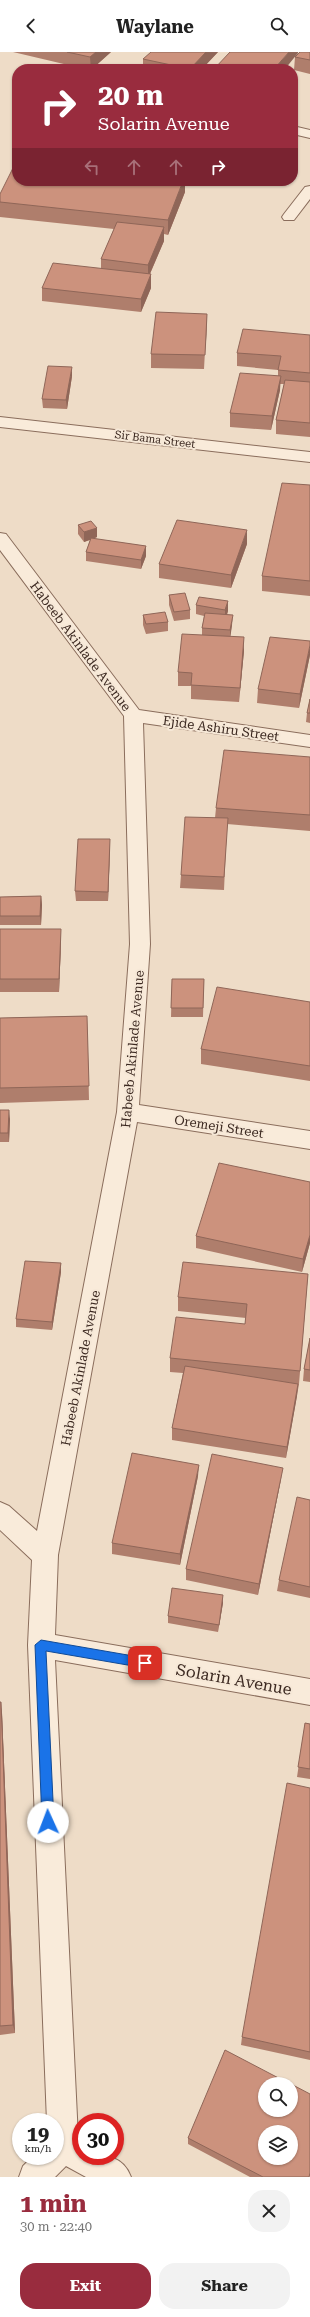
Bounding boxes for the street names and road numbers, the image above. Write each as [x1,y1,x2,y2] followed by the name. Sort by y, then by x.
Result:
[114,428,196,451] street label: Sir Bama Street
[27,579,134,714] street label: Habeeb Akinlade Avenue
[162,713,280,744] street label: Ejide Ashiru Street
[118,970,147,1128] street label: Habeeb Akinlade Avenue
[173,1112,265,1141] street label: Oremeji Street
[58,1289,103,1447] street label: Habeeb Akinlade Avenue
[175,1660,293,1699] street label: Solarin Avenue

